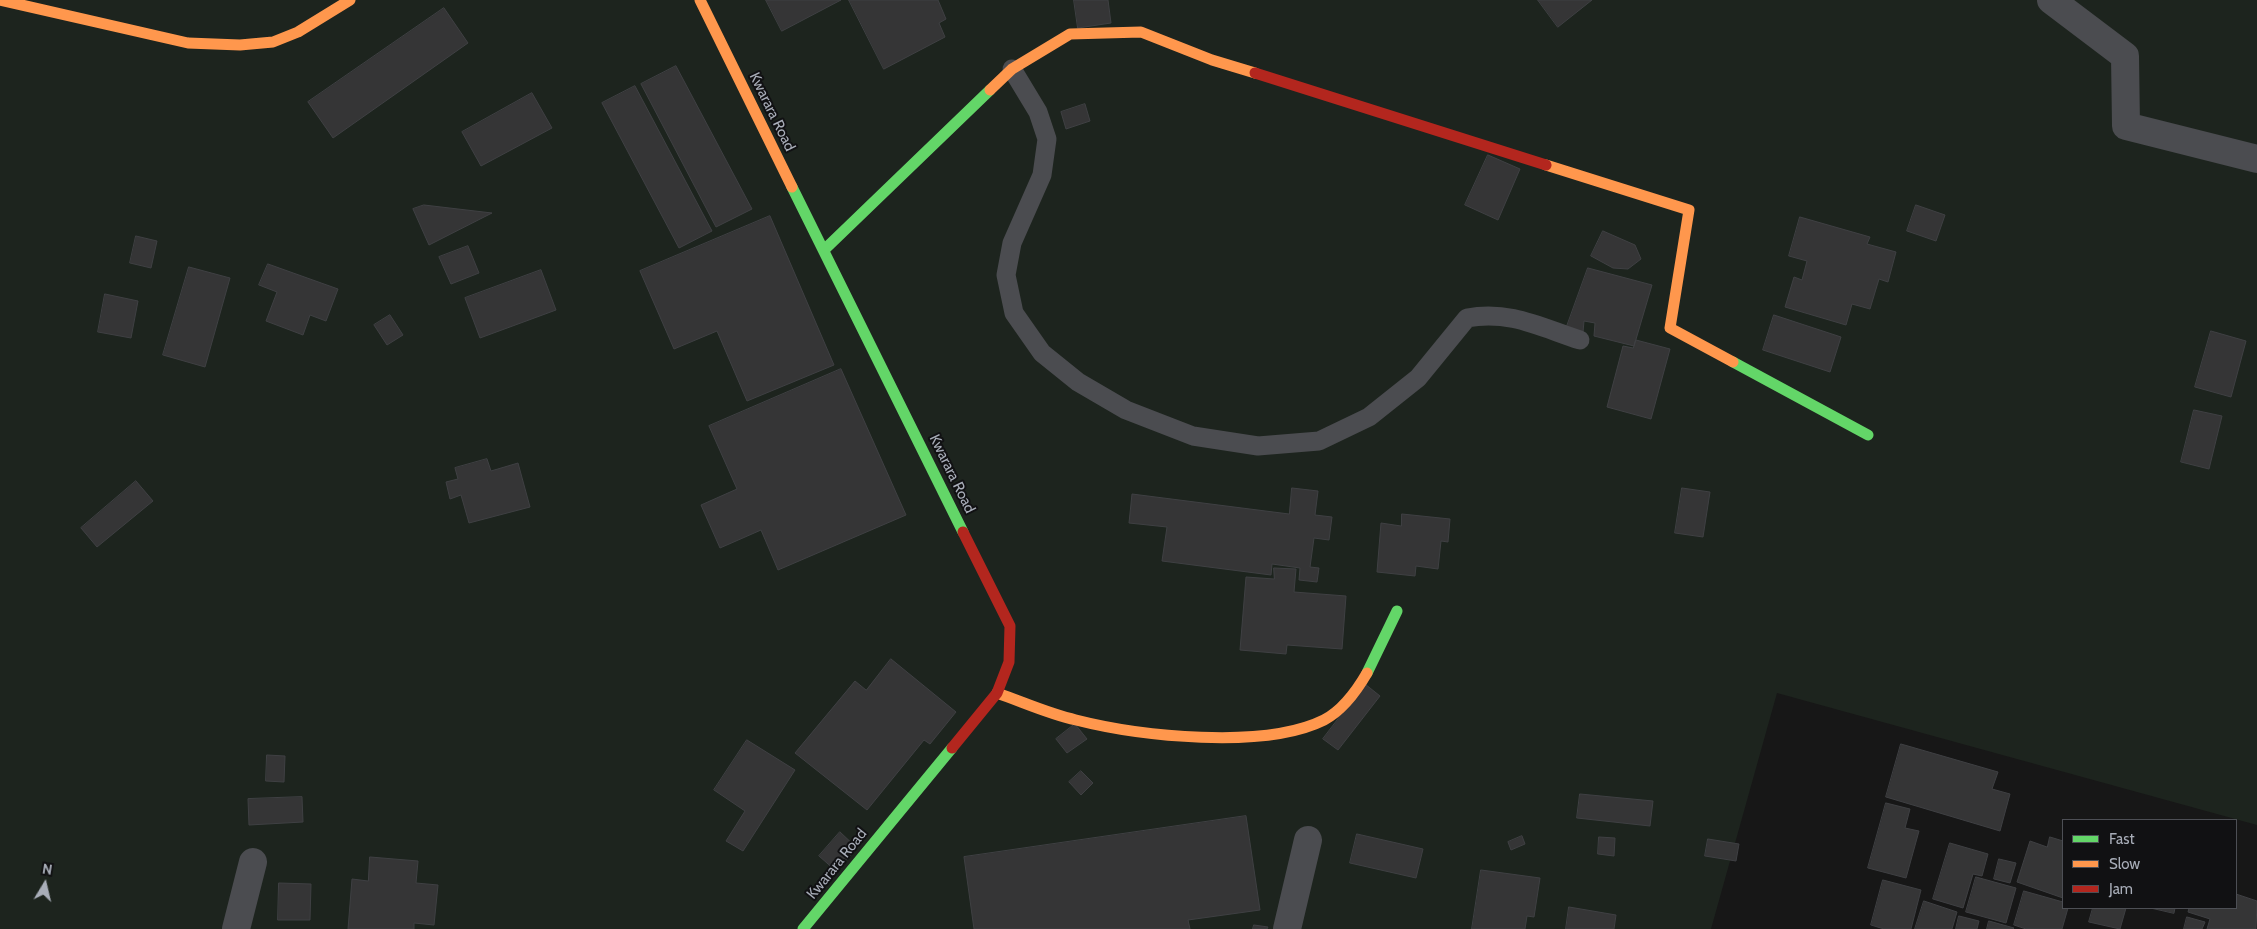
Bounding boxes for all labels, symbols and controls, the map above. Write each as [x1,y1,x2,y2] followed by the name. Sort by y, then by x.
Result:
[745,70,799,154] street label: Kwarara Road
[925,432,979,516] street label: Kwarara Road
[2062,819,2237,909] legend
[803,825,871,903] street label: Kwarara Road
[2109,830,2134,848] text: Fast
[2109,855,2140,873] text: Slow
[20,859,70,909] north arrow
[41,860,54,879] text: N
[2109,880,2133,898] text: Jam

